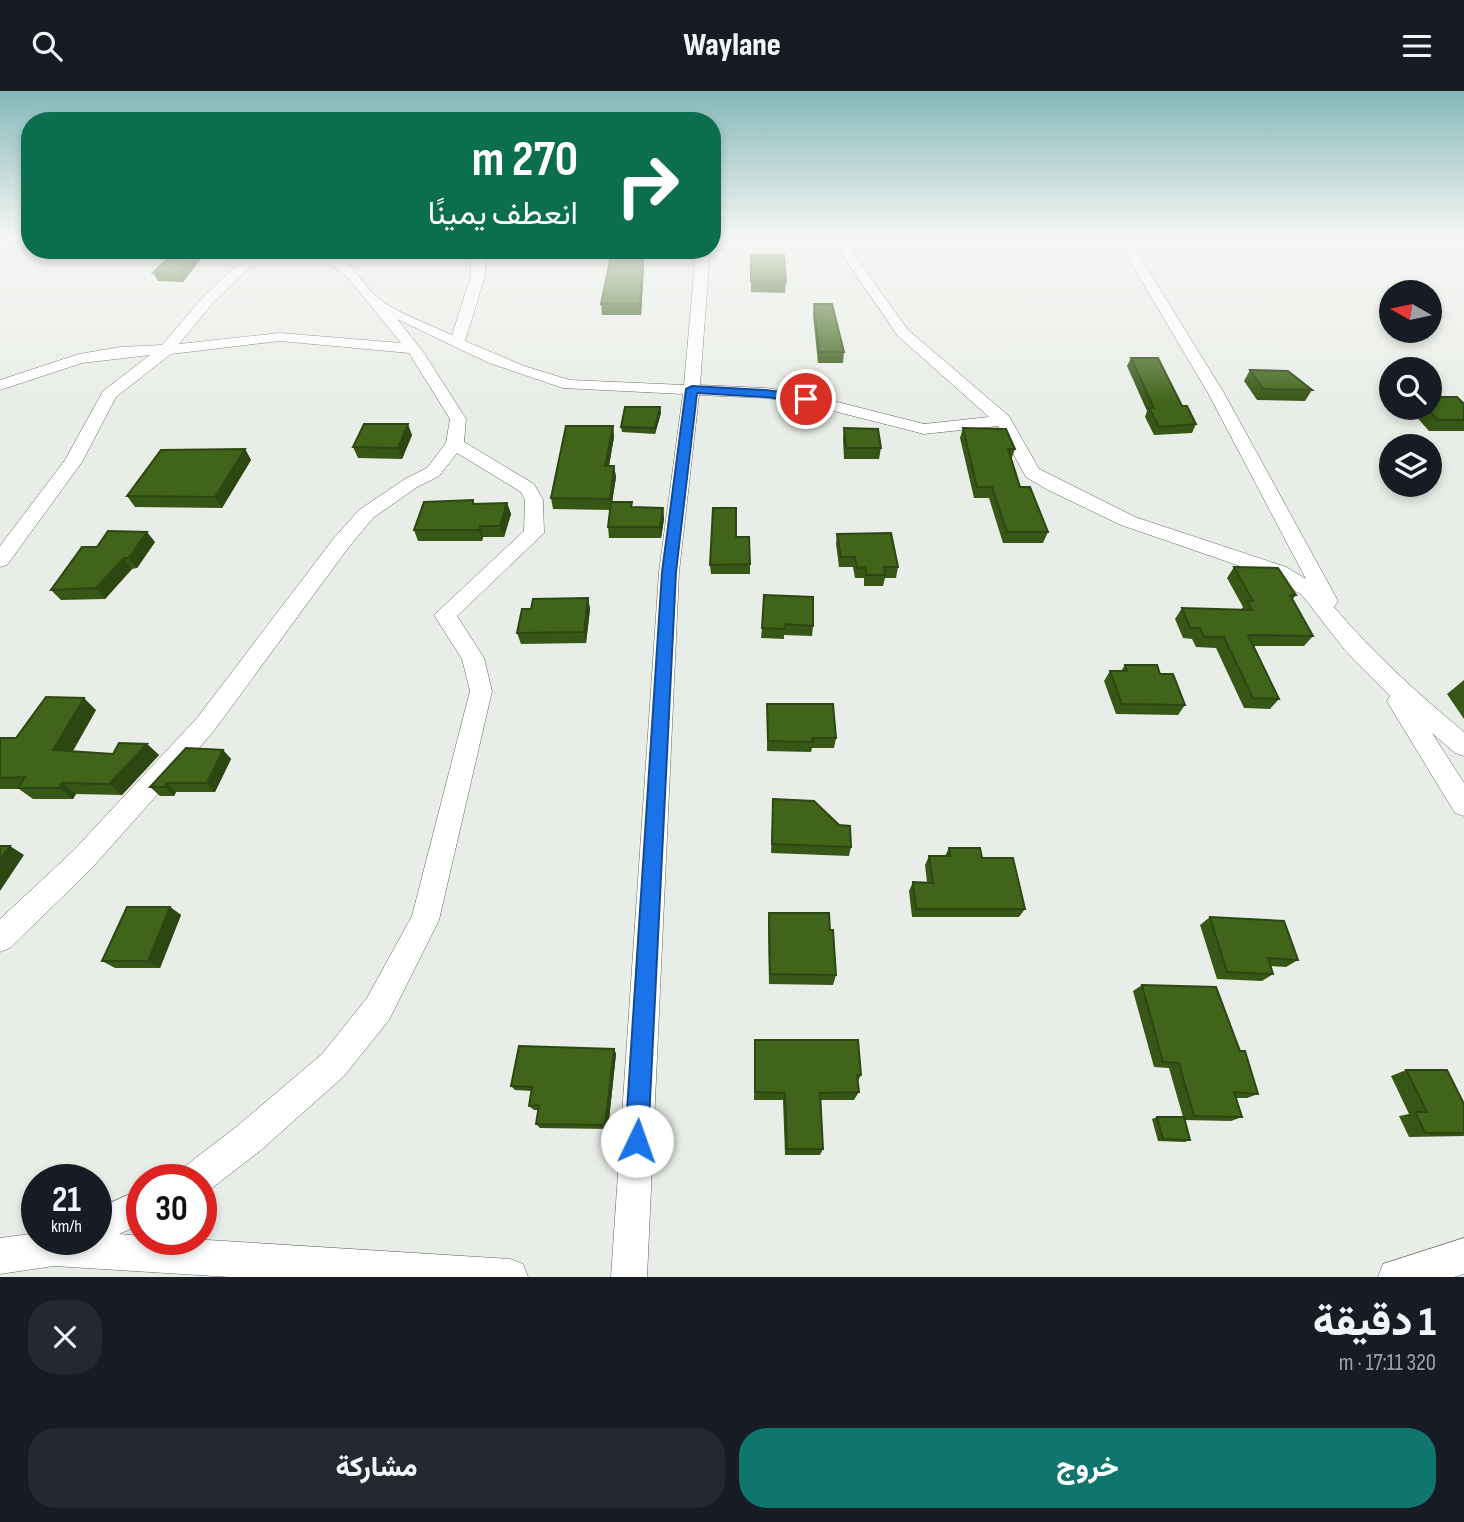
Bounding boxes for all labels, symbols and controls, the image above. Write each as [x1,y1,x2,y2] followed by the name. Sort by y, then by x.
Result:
[683,26,781,65] text: Waylane
[28,27,66,65] icon: search
[1398,27,1436,65] icon: menu
[472,131,578,190] text: 270 m
[602,140,693,231] icon: right
[428,195,578,234] text: انعطف يمينًا
[1379,280,1442,343] north arrow
[1379,280,1442,497] map controls
[1379,357,1442,420] button: search
[776,369,836,429] pin
[787,380,825,418] icon: arrive
[1379,434,1442,497] button: layers
[600,1104,674,1178] position arrow
[126,1164,217,1255] speed limit sign: 30
[52,1179,81,1222] text: 21
[51,1216,82,1237] text: km/h
[1313,1297,1436,1348] text: 1 دقيقة
[28,1300,102,1374] button: close
[1339,1349,1436,1377] text: 320 m · 17:11
[28,1428,725,1508] button: مشاركة
[739,1428,1436,1508] button: خروج

